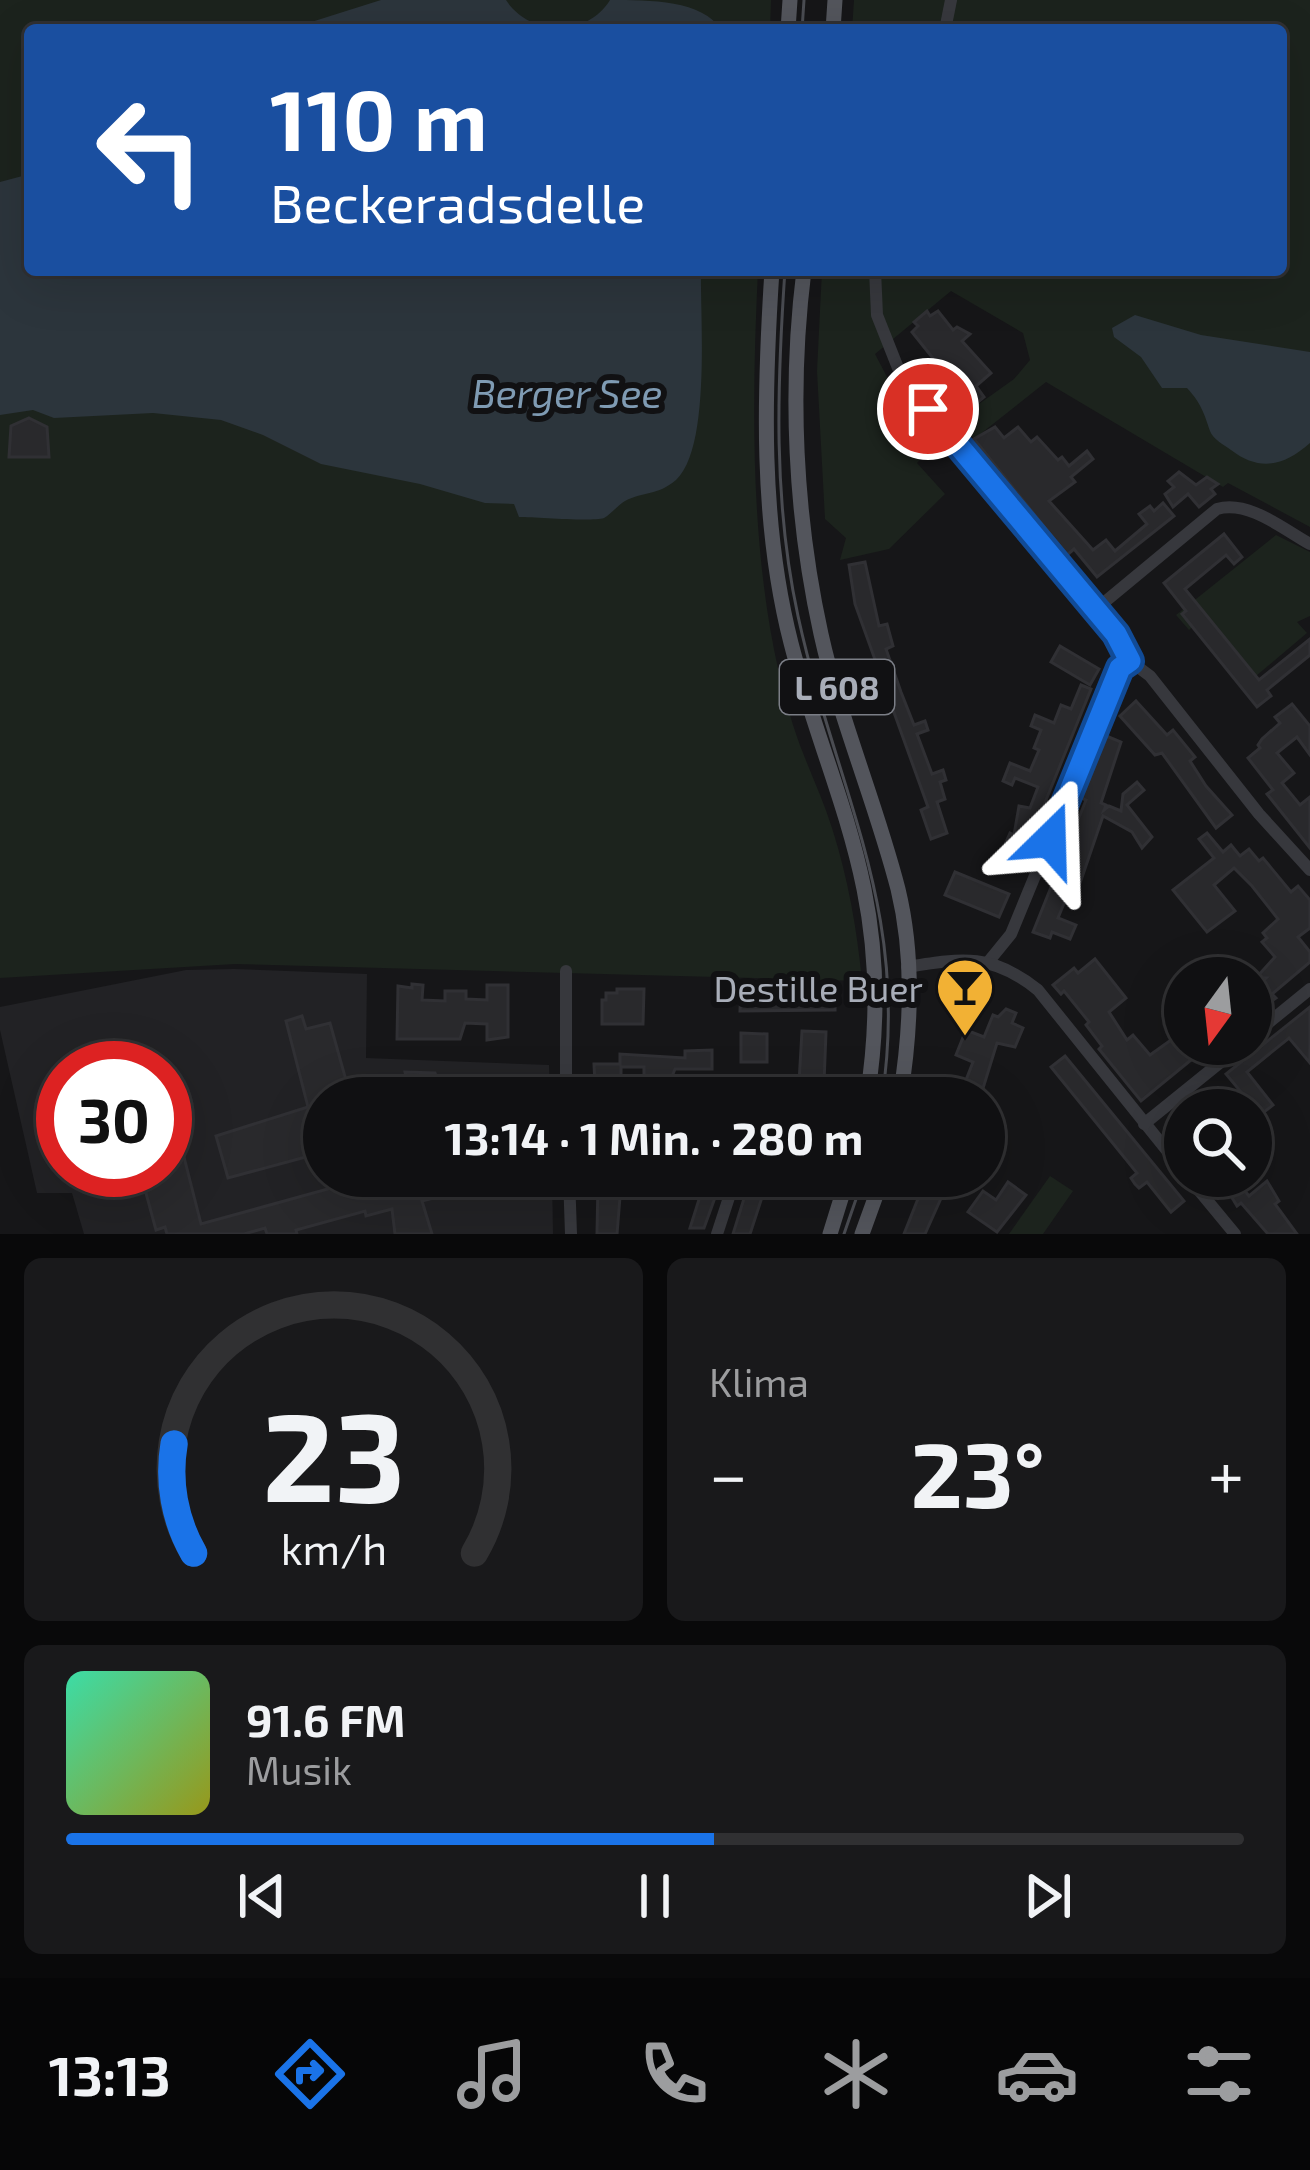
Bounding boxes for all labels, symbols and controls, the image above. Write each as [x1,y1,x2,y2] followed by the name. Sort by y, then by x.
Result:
[270,67,488,168] text: 110 m
[72,72,228,228] icon: left
[270,169,645,234] text: Beckeradsdelle
[877,358,979,460] pin
[472,369,662,416] water label: Berger See
[895,376,961,442] icon: arrive
[780,660,894,714] road number: L 608
[987,777,1113,903] position arrow
[934,956,996,1038] bar icon: Destille Buer
[1164,957,1272,1065] north arrow
[1164,957,1272,1197] map controls
[713,966,923,1009] place label: Destille Buer
[36,1041,192,1197] speed limit sign: 30
[1164,1089,1272,1197] button: search
[445,1110,863,1164] text: 13:14 · 1 Min. · 280 m
[709,1358,809,1405] text: Klima
[262,1377,405,1527] text: 23
[910,1418,1045,1526] text: 23°
[709,1433,748,1512] text: −
[1208,1433,1244,1512] text: +
[280,1521,387,1573] text: km/h
[246,1692,405,1746] text: 91.6 FM
[246,1746,352,1793] text: Musik
[229,1863,295,1929] icon: previous
[622,1863,688,1929] icon: pause
[1015,1863,1081,1929] icon: next
[268,2032,352,2116] icon: directions
[450,2032,534,2116] icon: music
[632,2032,716,2116] icon: phone
[814,2032,898,2116] icon: climate
[995,2032,1079,2116] icon: car
[1177,2032,1261,2116] icon: filters
[49,2042,171,2107] text: 13:13

